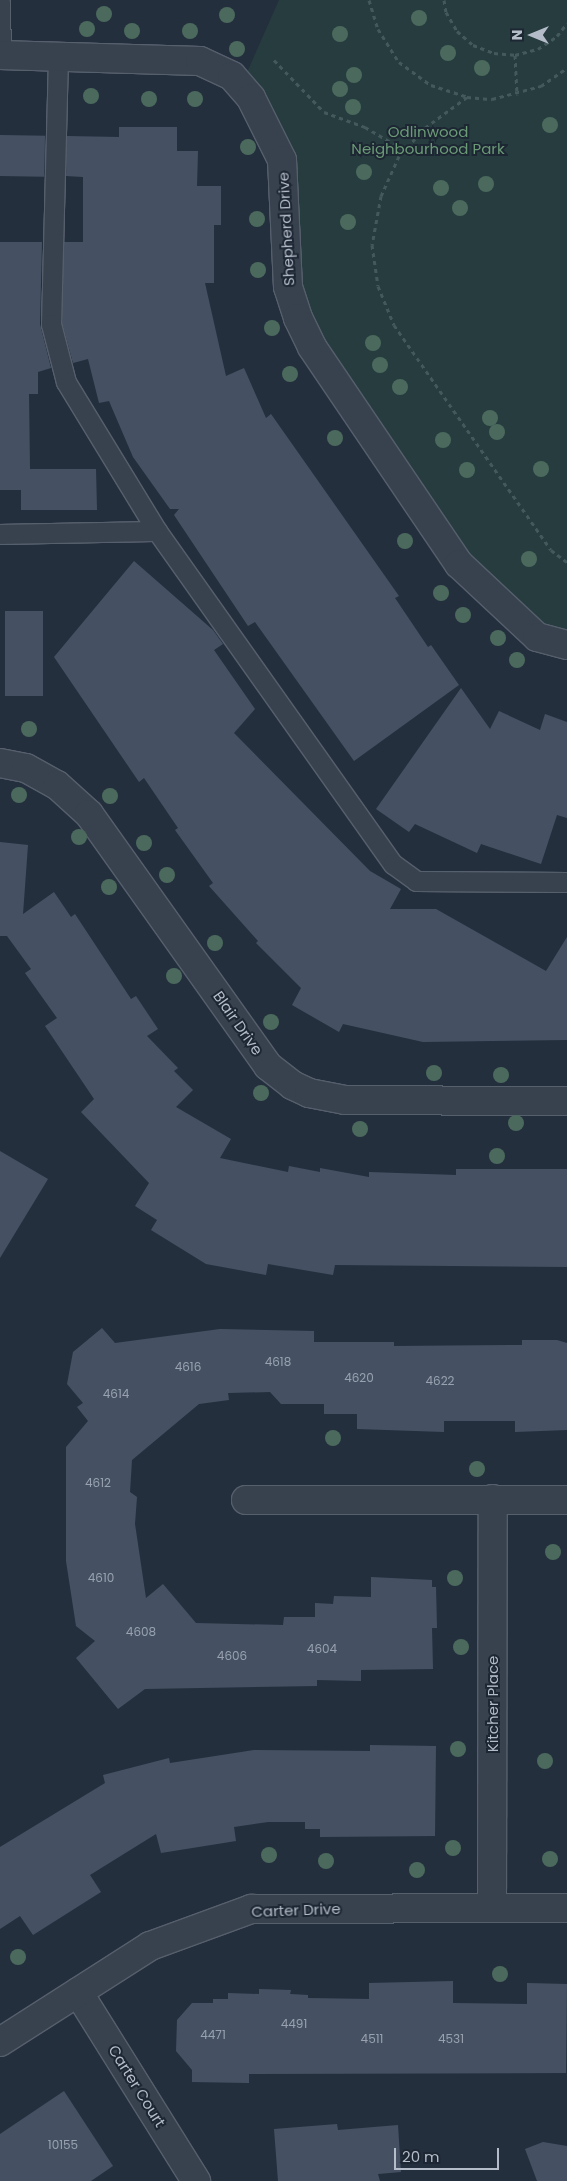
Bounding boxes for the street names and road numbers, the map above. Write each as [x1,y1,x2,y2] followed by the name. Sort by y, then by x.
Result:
[274,172,298,286] street label: Shepherd Drive
[209,988,267,1058] street label: Blair Drive
[484,1656,502,1752] street label: Kitcher Place
[251,1899,341,1921] street label: Carter Drive
[105,2042,169,2130] street label: Carter Court

